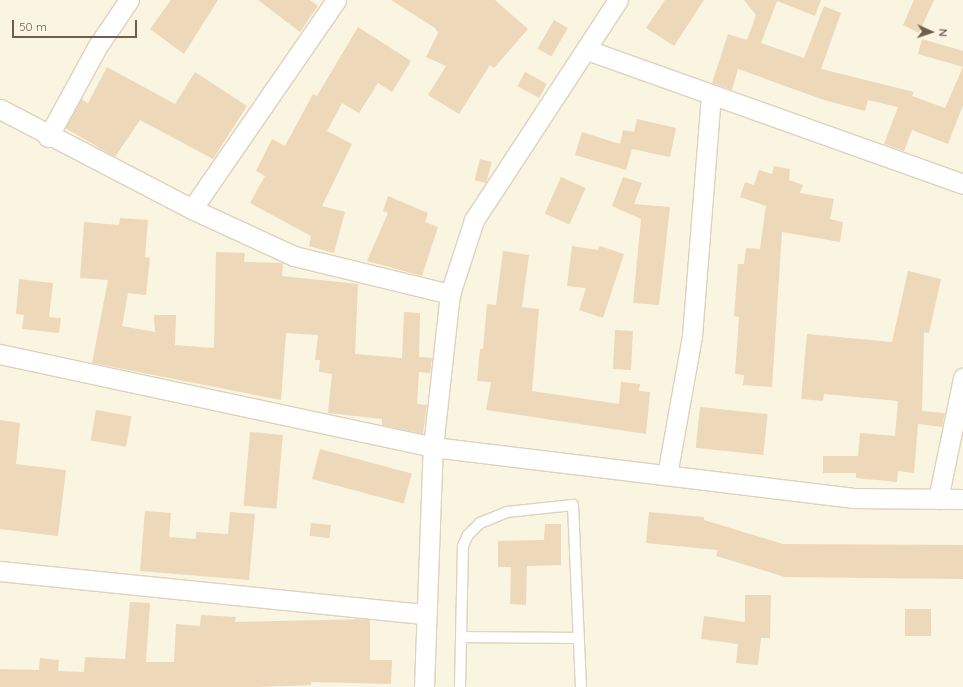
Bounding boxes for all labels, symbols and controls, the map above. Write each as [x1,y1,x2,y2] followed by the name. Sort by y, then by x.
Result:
[14,12,139,38] scale bar
[911,12,951,52] north arrow
[19,19,47,34] text: 50 m
[936,28,950,37] text: N

